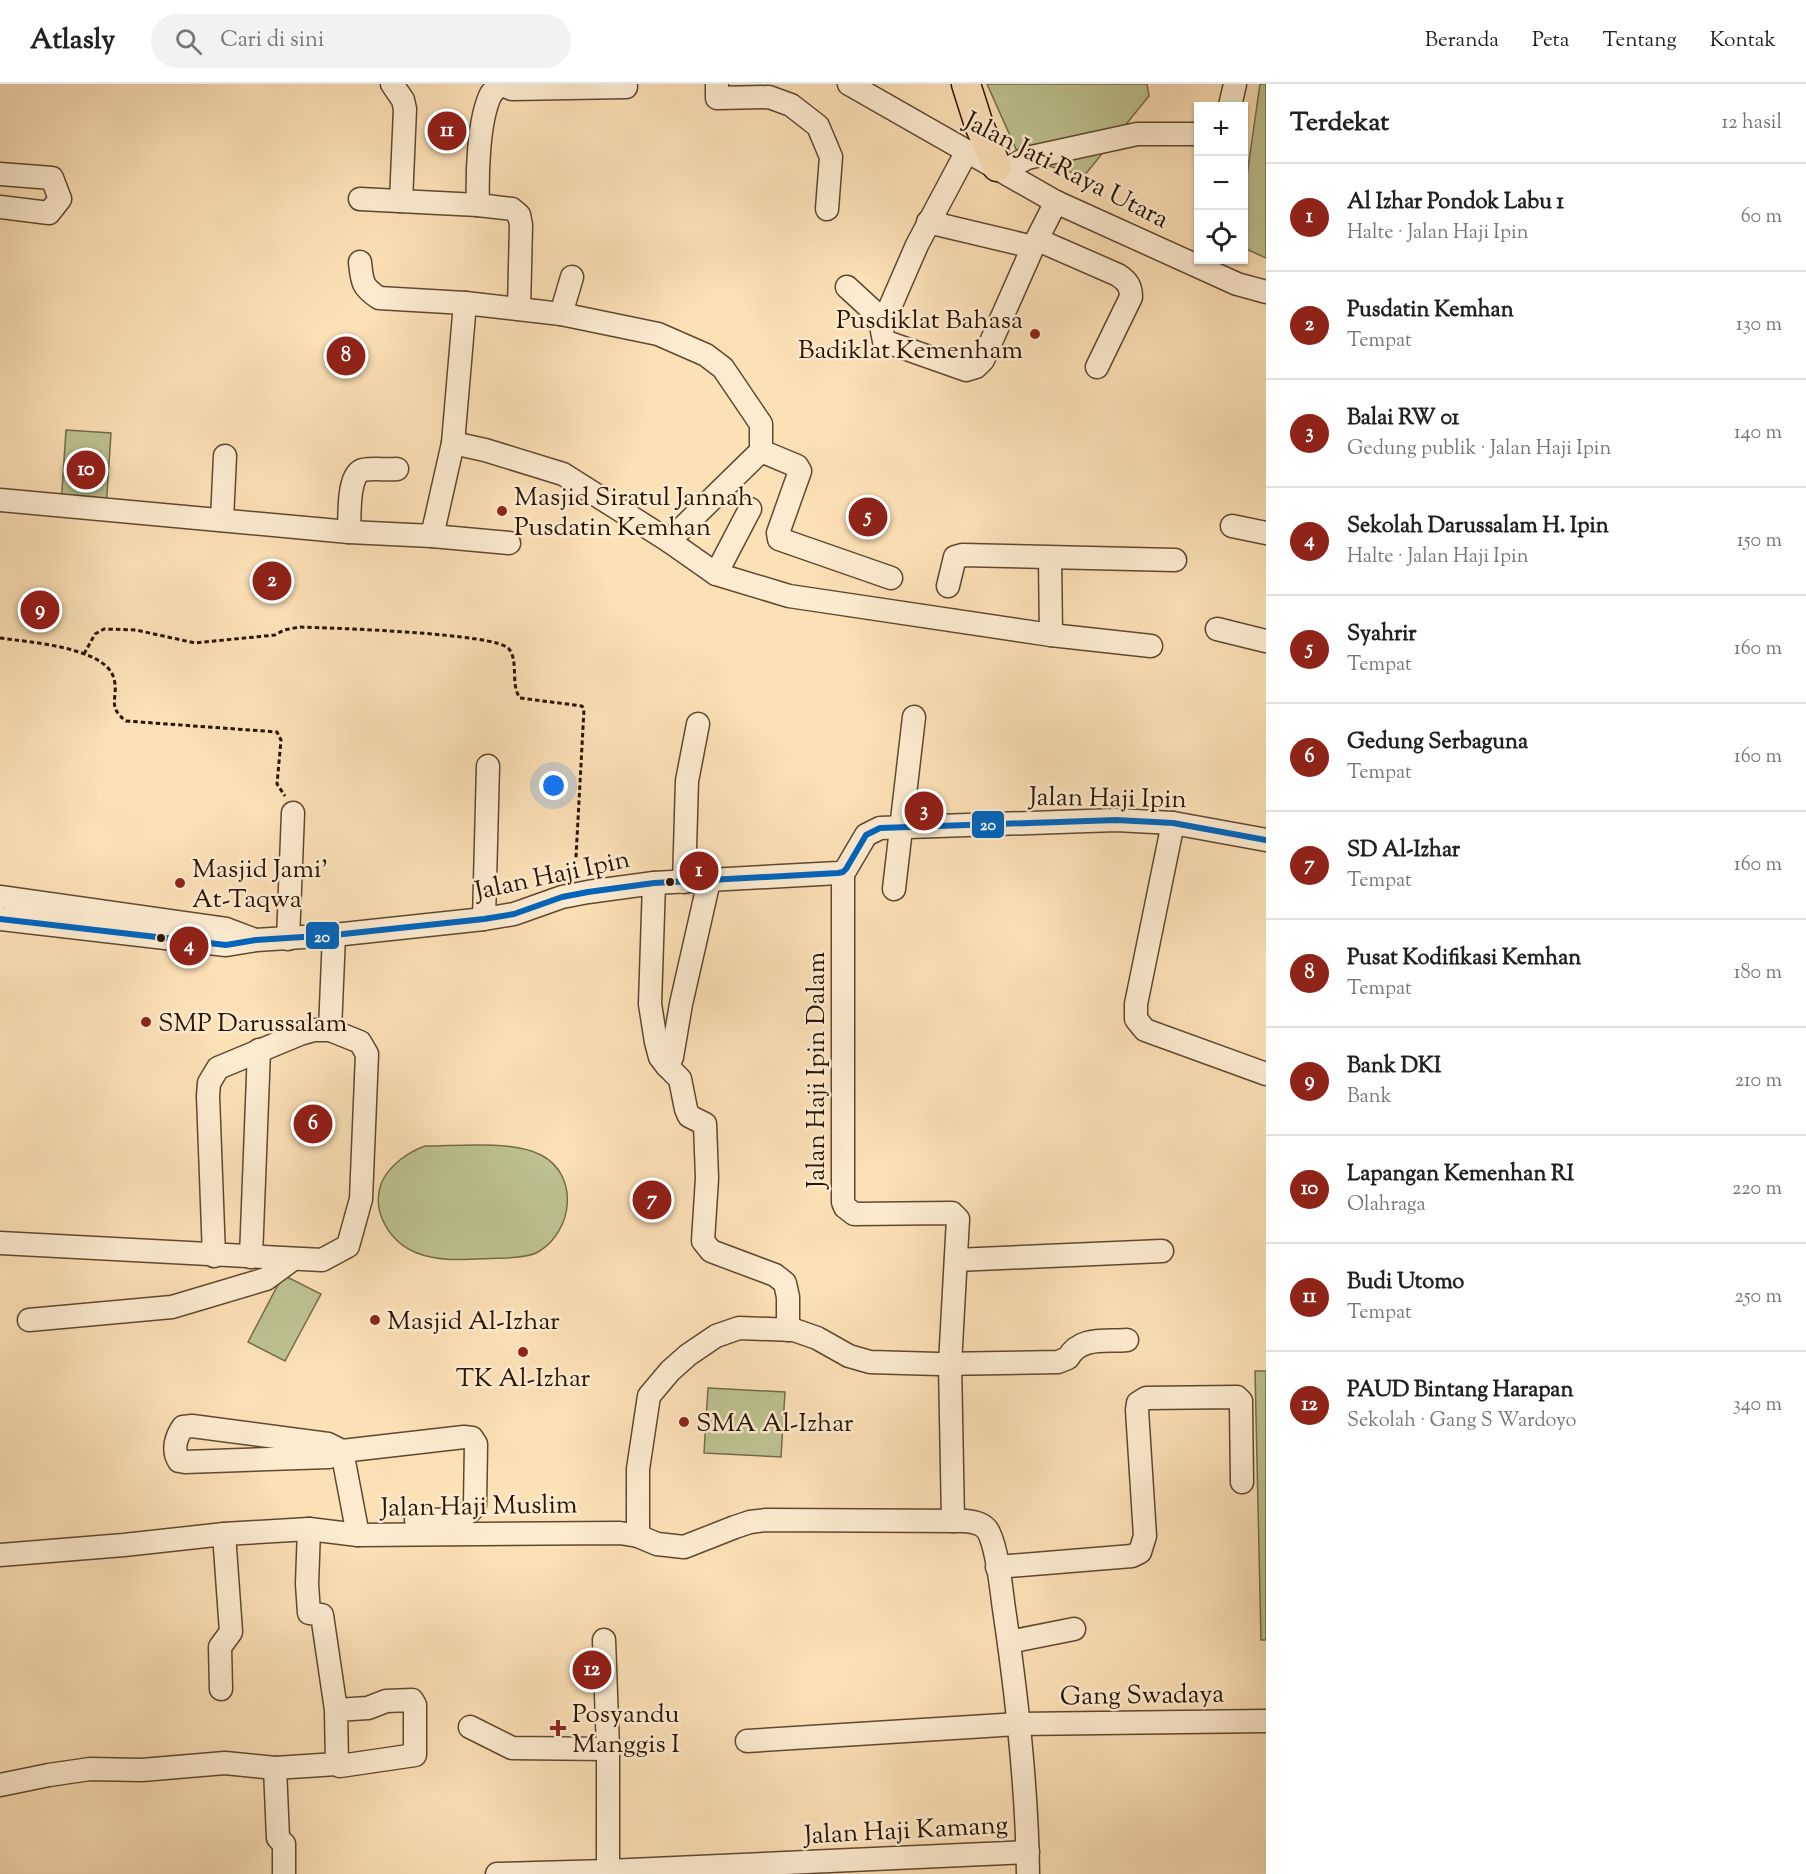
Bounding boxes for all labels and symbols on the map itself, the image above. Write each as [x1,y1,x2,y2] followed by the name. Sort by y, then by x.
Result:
[955,103,1174,239] street label: Jalan Jati Raya Utara
[428,108,466,154] pin: 11
[798,303,1023,370] place label: Pusdiklat Bahasa Badiklat Kemenham
[1028,327,1042,341] marker: Pusdiklat Bahasa Badiklat Kemenham
[326,334,366,378] pin: 8
[66,448,106,492] pin: 10
[514,480,753,547] place label: Masjid Siratul Jannah Pusdatin Kemhan
[848,494,888,540] pin: 5
[495,504,509,518] marker: Masjid Siratul Jannah Pusdatin Kemhan
[252,558,292,604] pin: 2
[20,588,60,632] pin: 9
[539,771,568,800] your location
[1027,780,1187,819] street label: Jalan Haji Ipin
[904,788,944,834] pin: 3
[971,810,1005,839] line badge: 20
[980,815,997,838] text: 20
[470,842,634,911] street label: Jalan Haji Ipin
[680,848,718,894] pin: 1
[192,852,328,919] place label: Masjid Jami' At-Taqwa
[173,876,187,890] marker: Masjid Jami' At-Taqwa
[664,876,676,888] unlabelled marker
[305,921,340,950] line badge: 20
[170,924,208,968] pin: 4
[314,927,331,950] text: 20
[155,932,167,944] unlabelled marker
[799,952,836,1190] street label: Jalan Haji Ipin Dalam
[158,1006,347,1043] place label: SMP Darussalam
[139,1015,153,1029] marker: SMP Darussalam
[294,1102,332,1146] pin: 6
[632,1178,672,1222] pin: 7
[387,1304,560,1341] place label: Masjid Al-Izhar
[368,1313,382,1327] marker: Masjid Al-Izhar
[516,1345,530,1359] marker: TK Al-Izhar
[456,1361,591,1398] place label: TK Al-Izhar
[696,1406,854,1443] place label: SMA Al-Izhar
[677,1415,691,1429] marker: SMA Al-Izhar
[378,1487,578,1528] street label: Jalan Haji Muslim
[572,1648,612,1692] pin: 12
[1060,1677,1225,1716] street label: Gang Swadaya
[572,1697,680,1764] place label: Posyandu Manggis I
[549,1719,567,1737] marker: Posyandu Manggis I
[801,1808,1009,1855] street label: Jalan Haji Kamang

